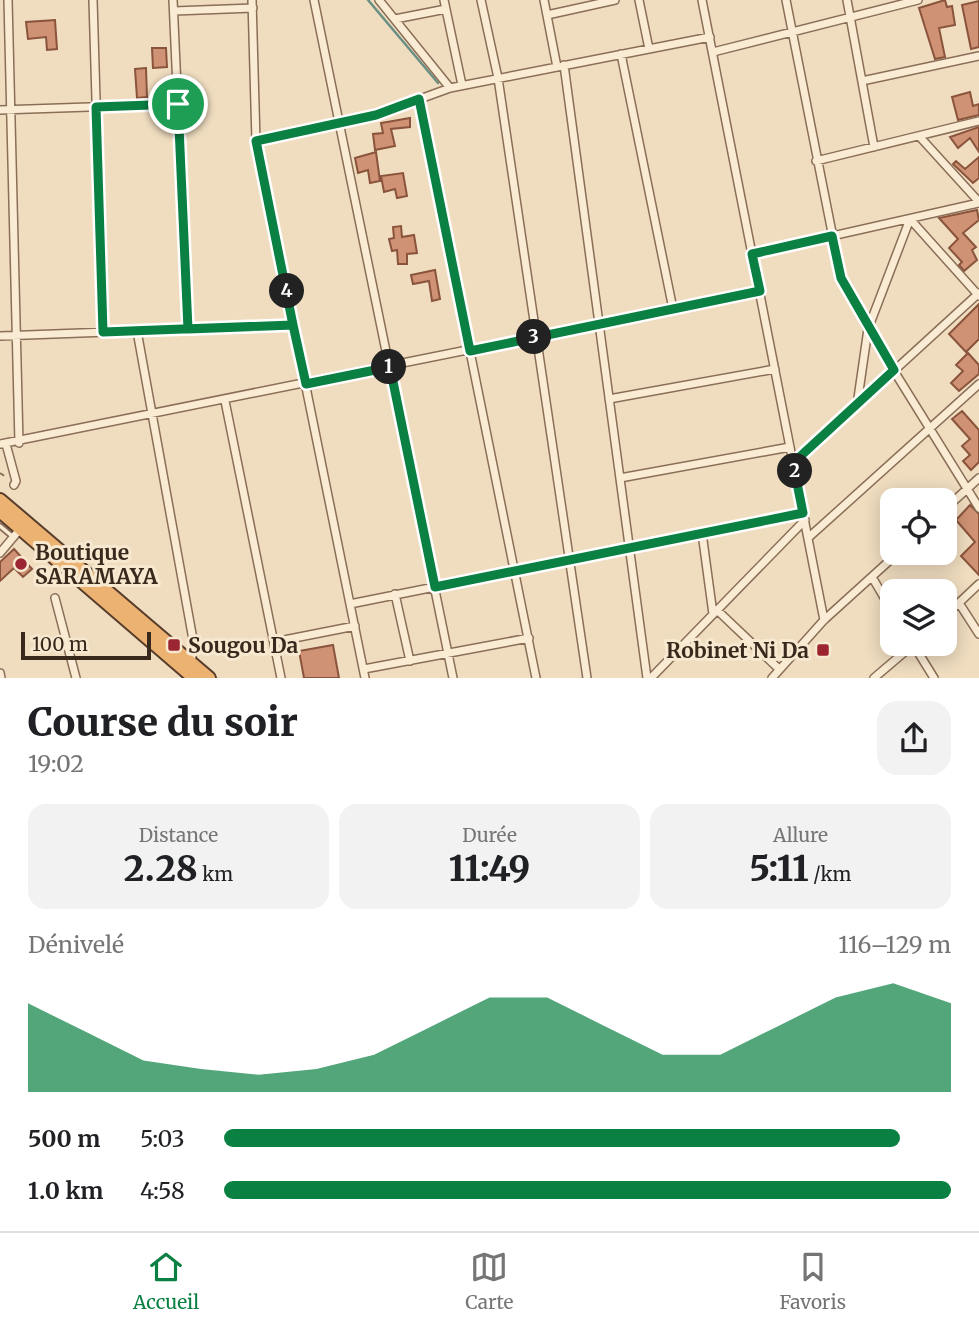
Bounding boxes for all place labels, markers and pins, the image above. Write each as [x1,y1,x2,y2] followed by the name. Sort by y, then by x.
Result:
[148,74,208,134] pin
[270,274,304,308] pin: 4
[516,320,552,354] pin: 3
[372,350,406,384] pin: 1
[778,454,812,489] pin: 2
[35,539,159,590] place label: Boutique SARAMAYA
[13,556,29,572] marker: Boutique SARAMAYA
[188,632,299,659] place label: Sougou Da
[166,637,182,653] marker: Sougou Da
[666,637,809,664] place label: Robinet Ni Da
[815,642,831,658] marker: Robinet Ni Da

